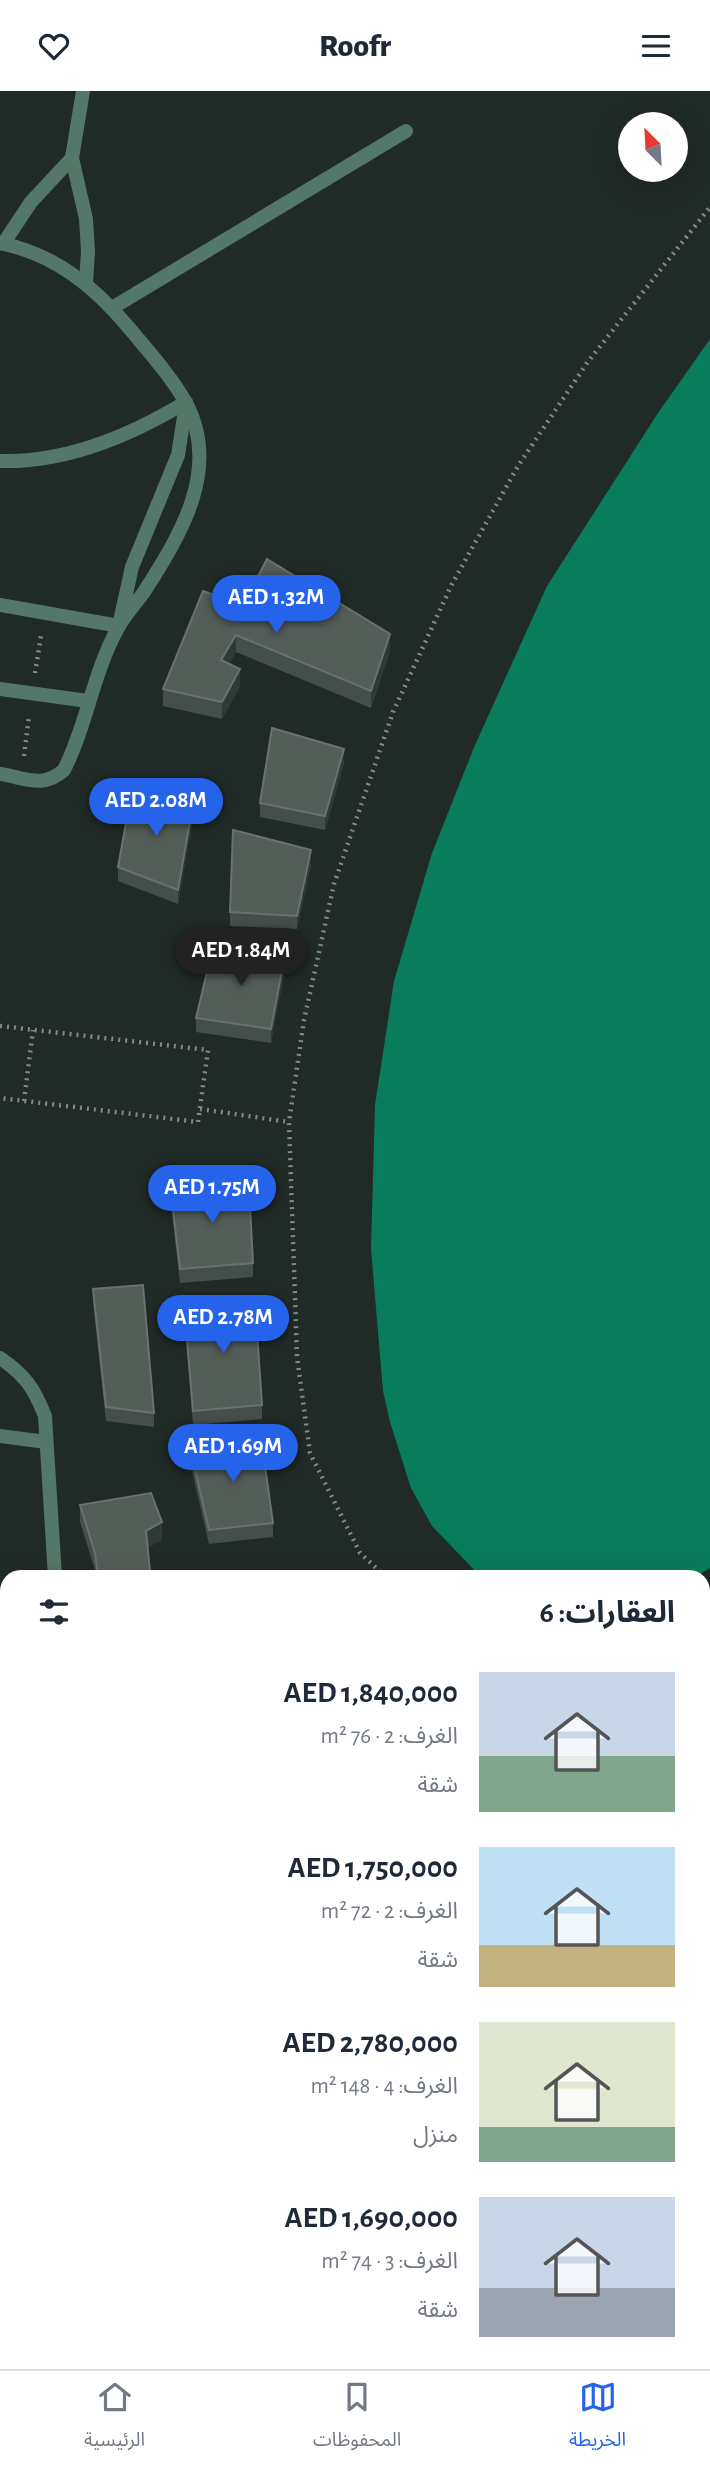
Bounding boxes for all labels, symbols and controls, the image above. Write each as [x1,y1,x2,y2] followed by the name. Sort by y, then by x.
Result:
[35,27,73,65] icon: heart
[637,27,675,65] icon: menu
[319,30,391,62] text: Roofr
[618,112,688,182] north arrow
[618,112,688,182] map controls
[196,575,356,635] pin: AED 1.32M
[228,586,324,609] text: AED 1.32M
[76,779,236,838] pin: AED 2.08M
[105,789,207,812] text: AED 2.08M
[161,929,321,988] pin: AED 1.84M
[192,939,290,962] text: AED 1.84M
[132,1165,292,1225] pin: AED 1.75M
[164,1176,260,1199] text: AED 1.75M
[143,1295,303,1355] pin: AED 2.78M
[173,1306,273,1329] text: AED 2.78M
[153,1425,313,1484] pin: AED 1.69M
[184,1435,282,1458] text: AED 1.69M
[35,1593,73,1631] icon: filters
[540,1598,675,1628] text: العقارات: 6
[284,1678,458,1708] text: AED 1,840,000
[535,1700,619,1784] icon: home
[321,1725,458,1748] text: الغرف: 2 · 76 m²
[417,1774,458,1797] text: شقة
[288,1853,458,1883] text: AED 1,750,000
[535,1875,619,1959] icon: home
[321,1900,458,1923] text: الغرف: 2 · 72 m²
[417,1949,458,1972] text: شقة
[282,2028,458,2058] text: AED 2,780,000
[535,2050,619,2134] icon: home
[310,2075,458,2098] text: الغرف: 4 · 148 m²
[413,2124,458,2147] text: منزل
[285,2203,458,2233] text: AED 1,690,000
[535,2225,619,2309] icon: home
[321,2250,458,2273] text: الغرف: 3 · 74 m²
[417,2299,458,2322] text: شقة
[84,2378,145,2460] tab: الرئيسية
[313,2378,401,2460] tab: المحفوظات
[569,2378,626,2460] tab: الخريطة

